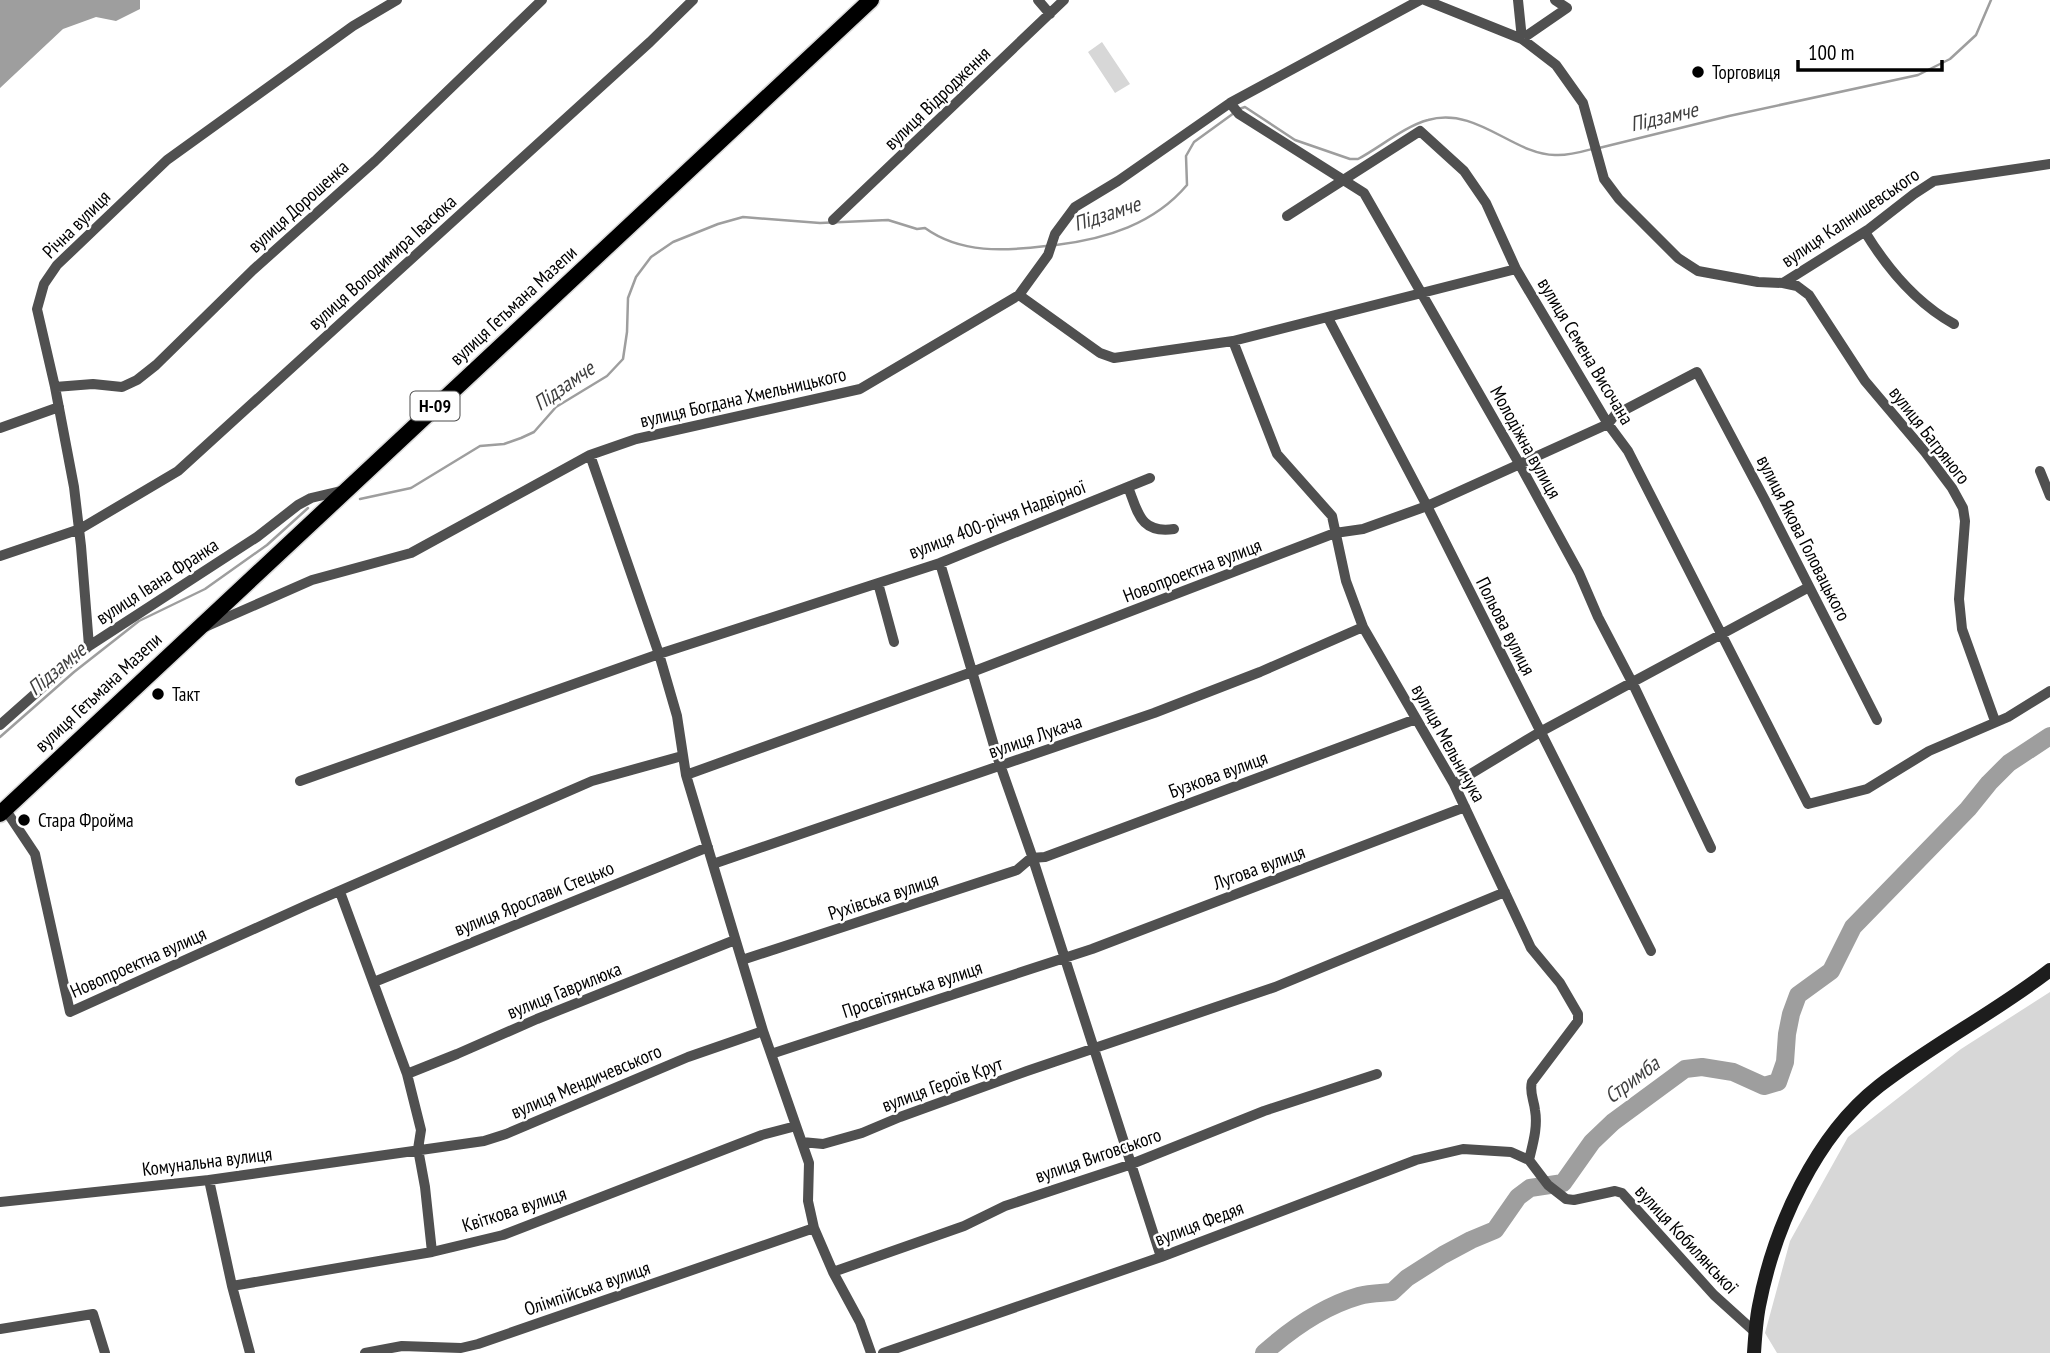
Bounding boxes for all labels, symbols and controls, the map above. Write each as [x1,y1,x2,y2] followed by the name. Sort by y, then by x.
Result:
[1798,28,1941,72] scale bar
[1808,39,1854,66] text: 100 m
[879,41,995,155] street label: вулиця Відродження
[1712,60,1780,84] place label: Торговиця
[1690,64,1706,80] marker: Торговиця
[1627,95,1702,137] water label: Підзамче
[243,155,353,257] street label: вулиця Дорошенка
[1776,162,1924,272] street label: вулиця Калнишевського
[37,185,115,263] street label: Річна вулиця
[303,189,461,335] street label: вулиця Володимира Івасюка
[1070,190,1145,237] water label: Підзамче
[445,240,581,370] street label: вулиця Гетьмана Мазепи
[1533,273,1639,429] street label: вулиця Семена Височана
[528,354,601,416] water label: Підзамче
[638,362,848,432] street label: вулиця Богдана Хмельницького
[1485,381,1567,503] street label: Молодіжна вулиця
[1884,381,1976,489] street label: вулиця Багряного
[410,392,460,420] road number: Н-09
[1752,451,1856,625] street label: вулиця Якова Головацького
[905,474,1089,564] street label: вулиця 400-річчя Надвірної
[91,533,223,629] street label: вулиця Івана Франка
[1119,533,1265,607] street label: Новопроектна вулиця
[1471,573,1541,679] street label: Польова вулиця
[30,627,166,757] street label: вулиця Гетьмана Мазепи
[22,635,93,701] water label: Підзамче
[1407,680,1491,806] street label: вулиця Мельничука
[172,682,201,706] place label: Такт
[150,686,166,702] marker: Такт
[985,709,1085,763] street label: вулиця Лукача
[1165,745,1271,803] street label: Бузкова вулиця
[38,808,134,832] place label: Стара Фройма
[16,812,32,828] marker: Стара Фройма
[1209,839,1308,895] street label: Лугова вулиця
[451,855,617,941] street label: вулиця Ярослави Стецько
[825,867,941,925] street label: Рухівська вулиця
[66,921,210,1003] street label: Новопроектна вулиця
[839,955,985,1023] street label: Просвітянська вулиця
[503,956,625,1024] street label: вулиця Гаврилюка
[507,1038,665,1124] street label: вулиця Мендичевського
[1599,1049,1666,1109] water label: Стримба
[878,1051,1006,1117] street label: вулиця Героїв Крут
[1032,1122,1164,1188] street label: вулиця Виговського
[141,1141,273,1181] street label: Комунальна вулиця
[1630,1179,1744,1299] street label: вулиця Кобилянської
[459,1181,569,1237] street label: Квіткова вулиця
[1151,1195,1247,1251] street label: вулиця Федяя
[521,1255,653,1321] street label: Олімпійська вулиця

